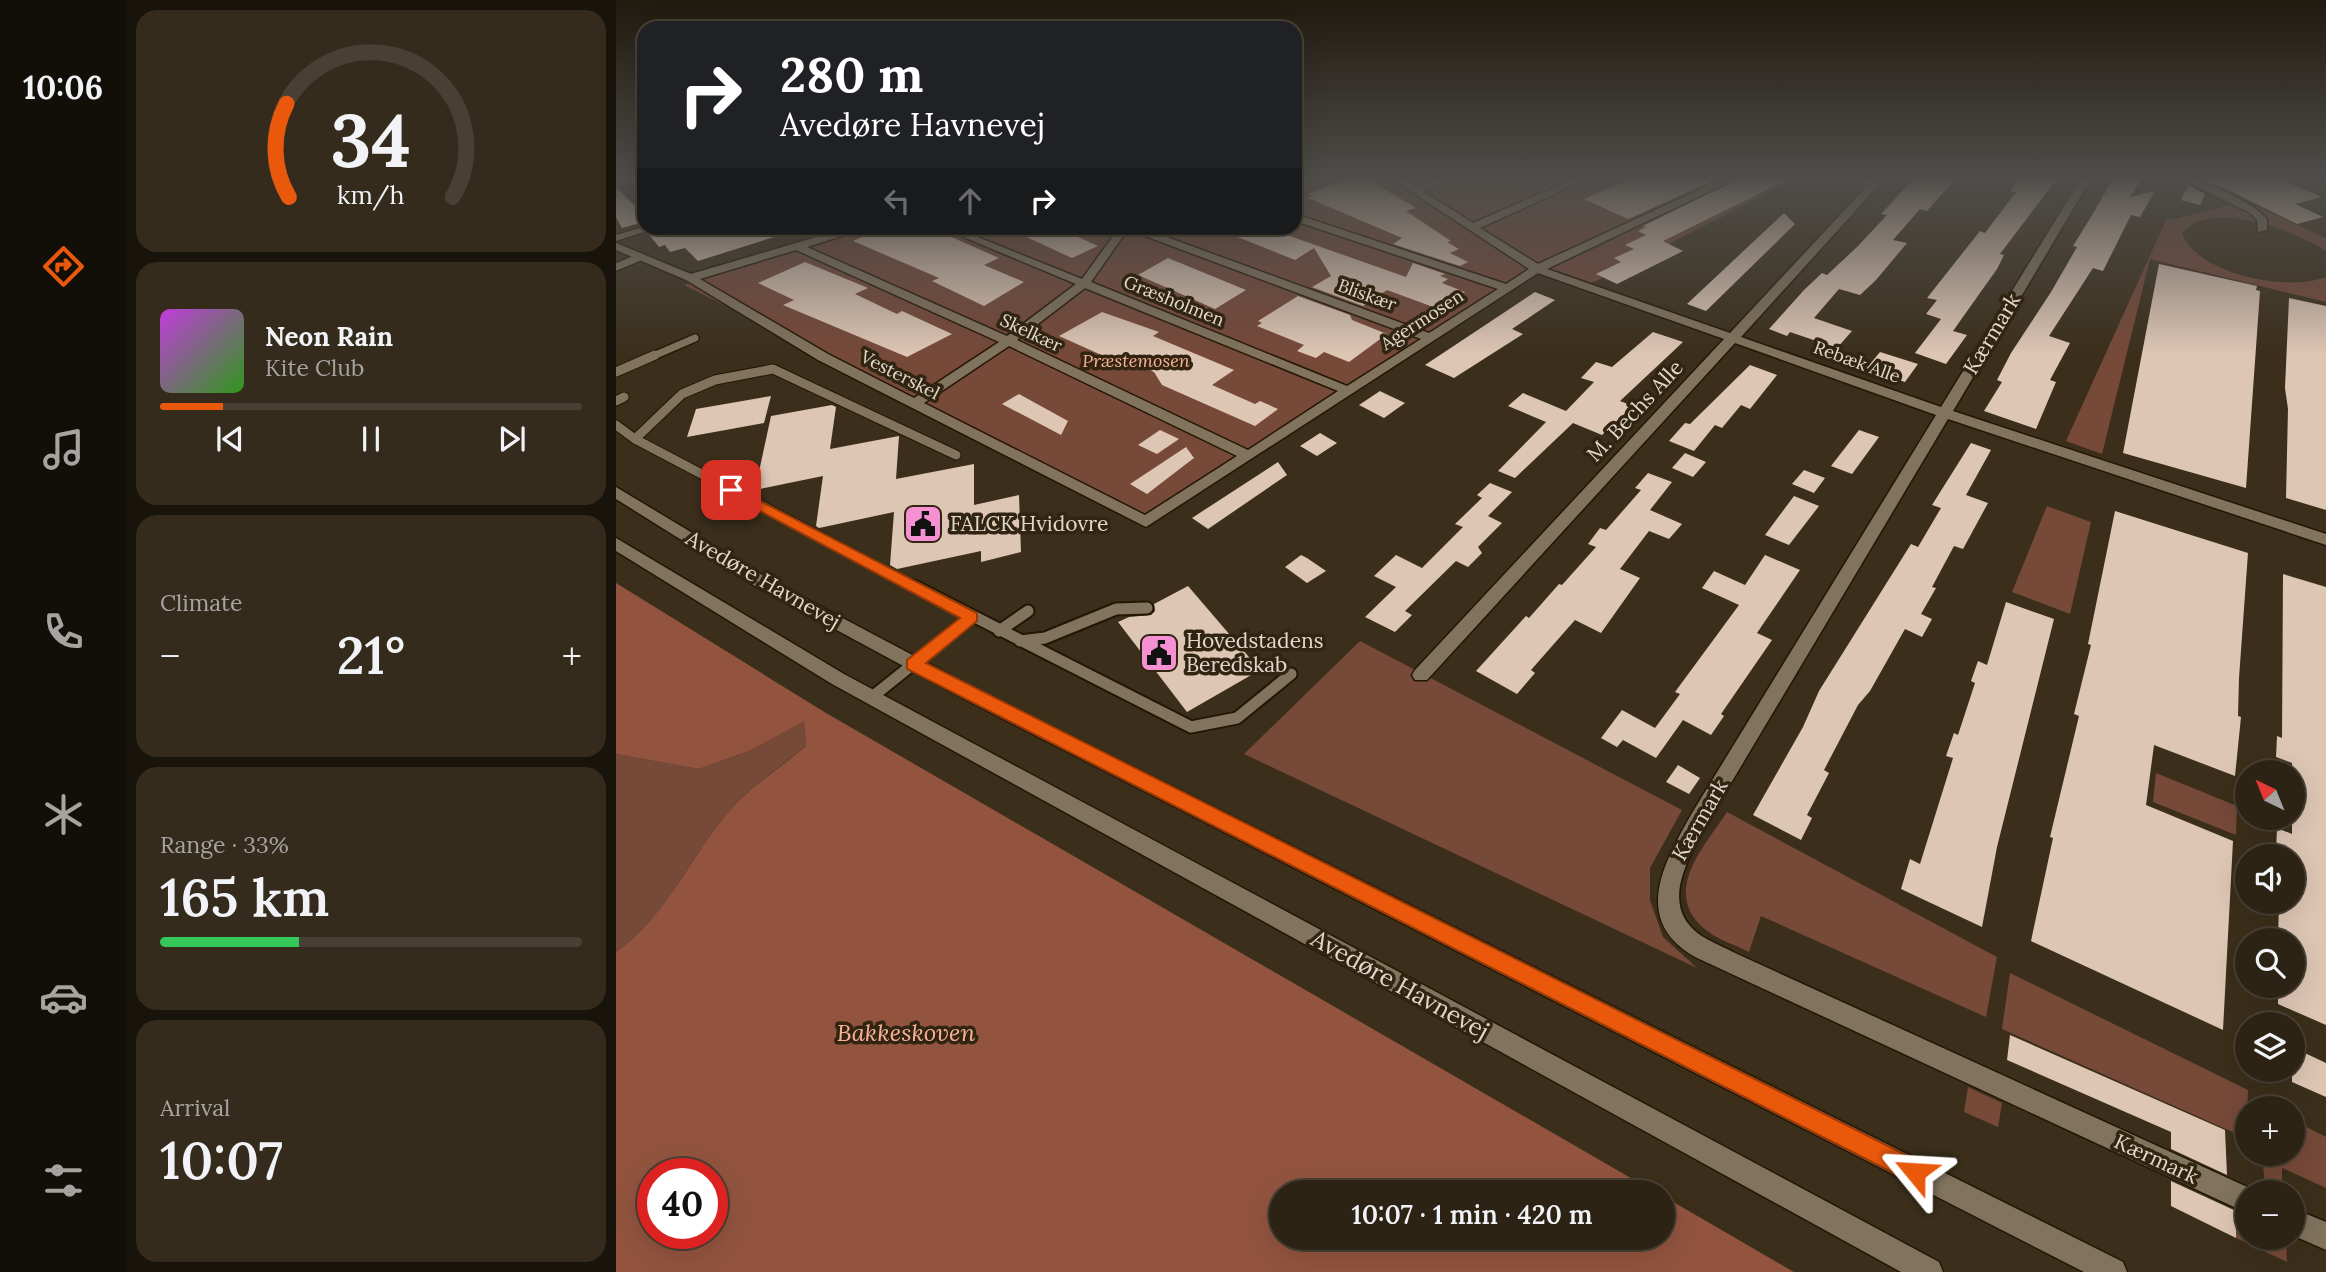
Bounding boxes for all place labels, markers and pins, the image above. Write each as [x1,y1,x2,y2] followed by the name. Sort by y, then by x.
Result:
[701,460,761,520] pin
[902,503,944,545] public building icon: FALCK Hvidovre
[950,510,1108,537] place label: FALCK Hvidovre
[1186,627,1324,678] place label: Hovedstadens Beredskab
[1138,632,1180,674] public building icon: Hovedstadens Beredskab

